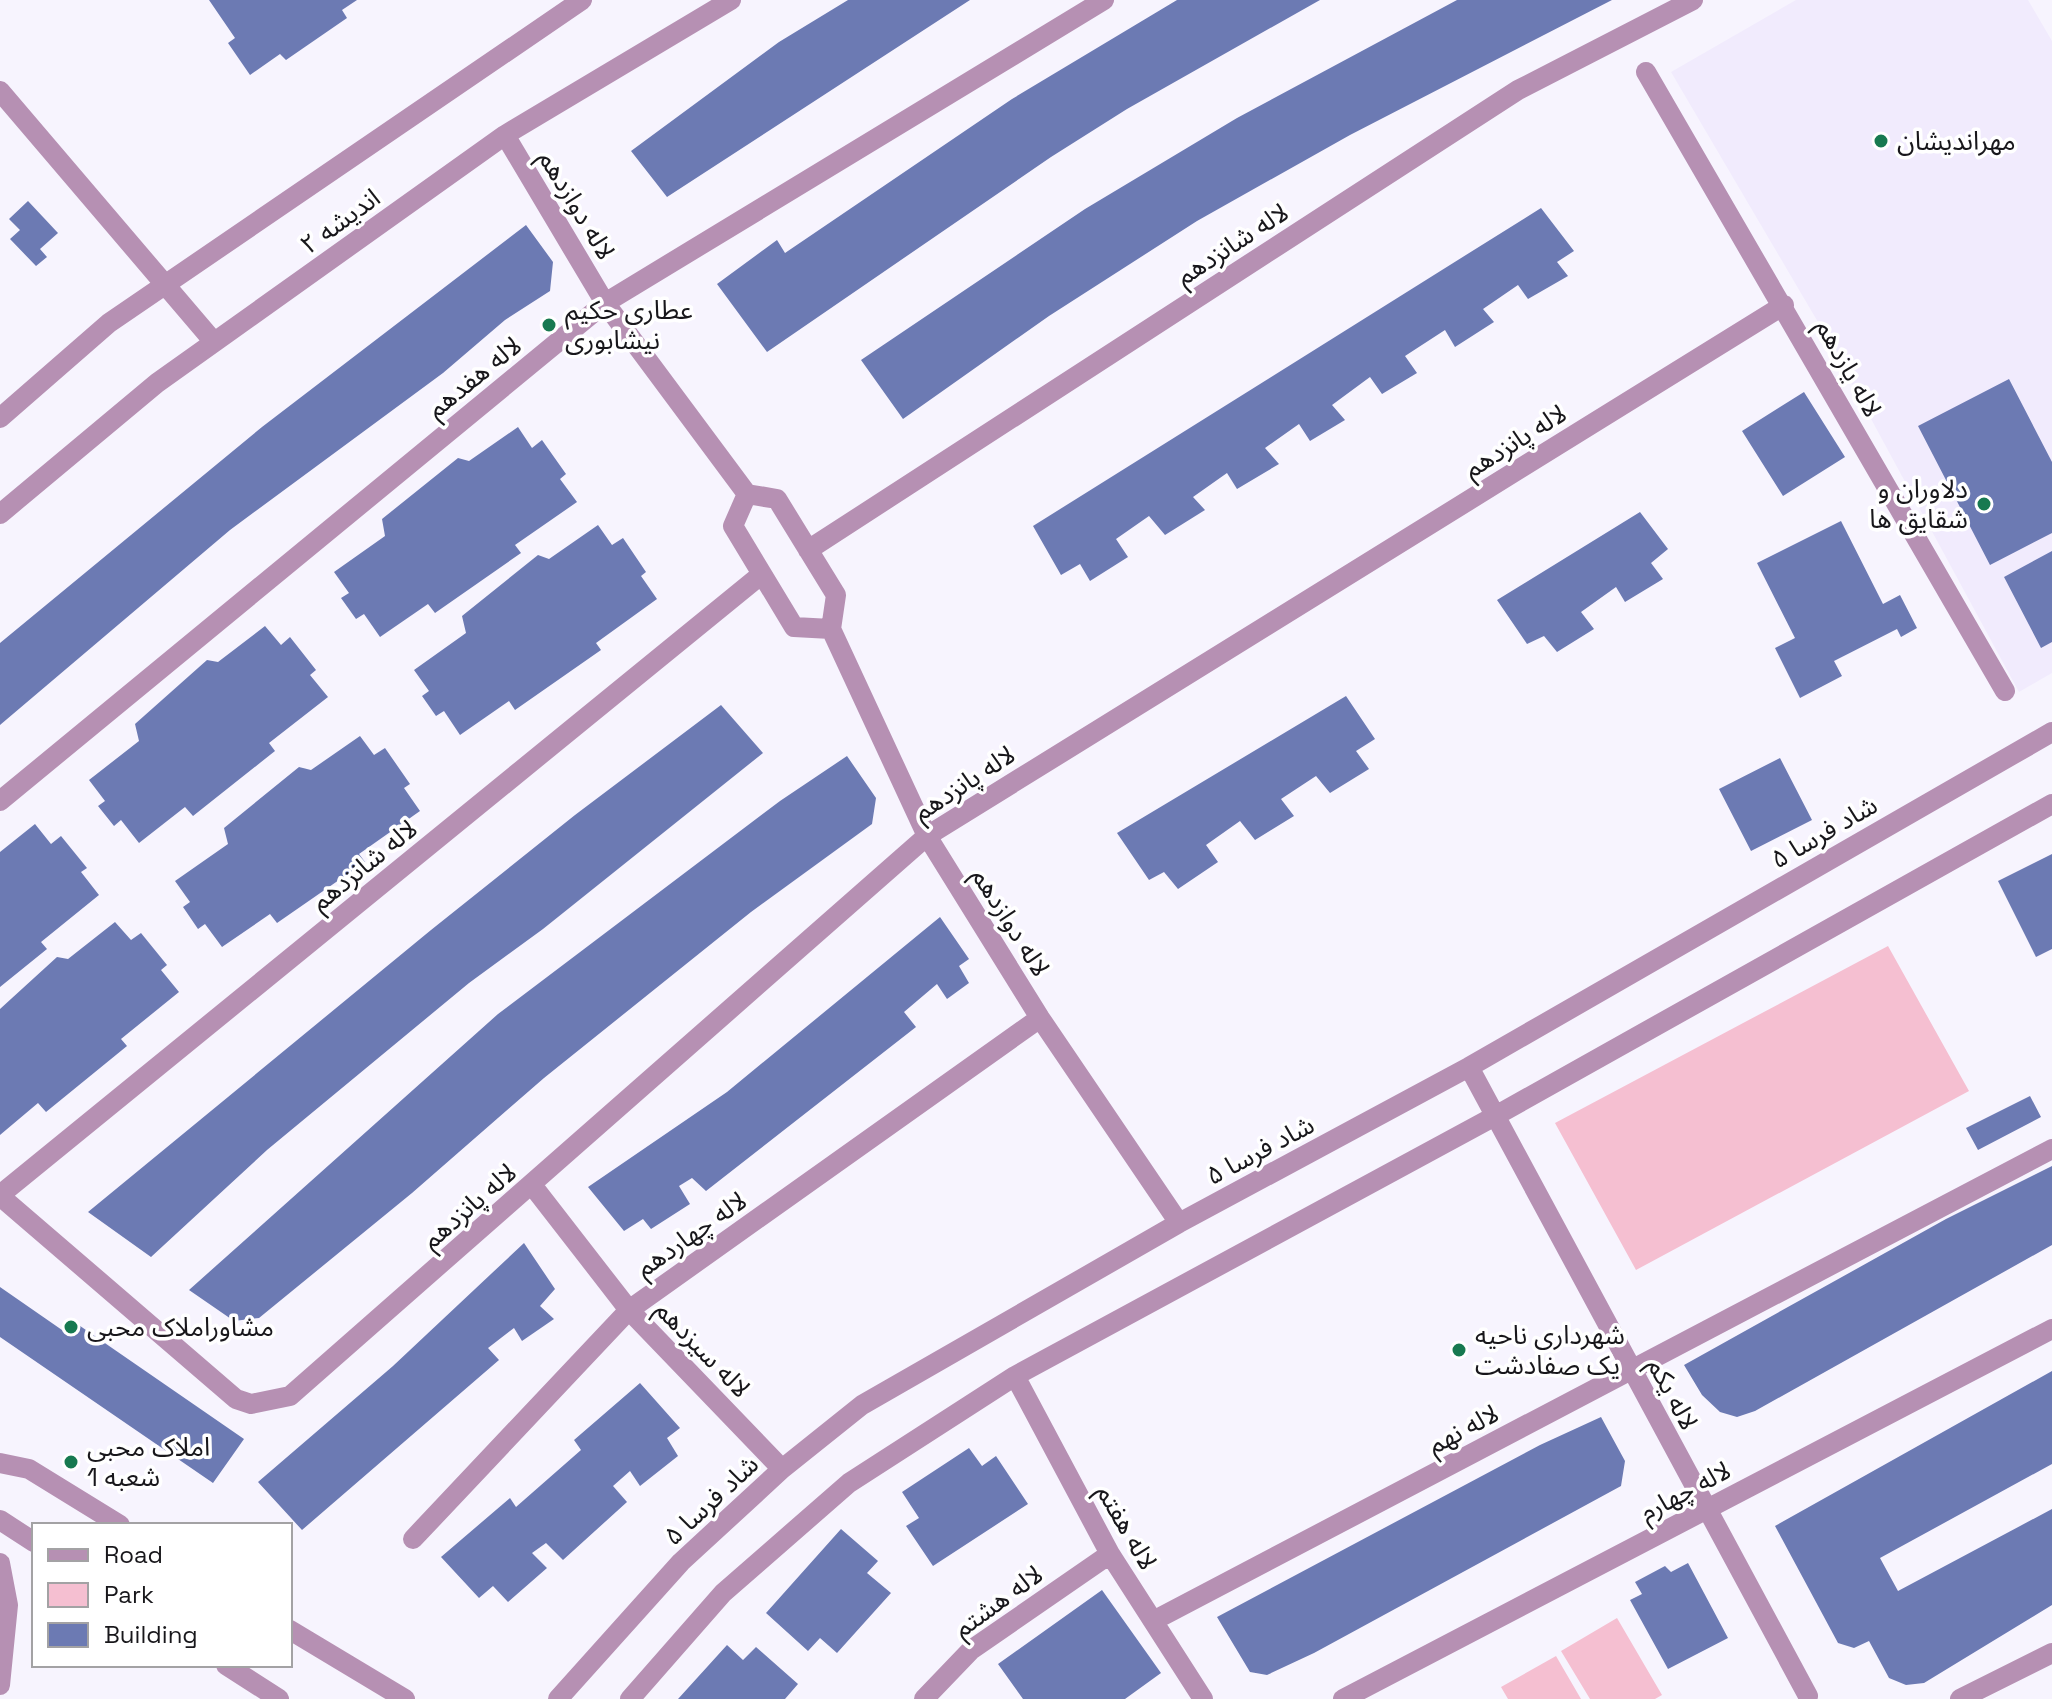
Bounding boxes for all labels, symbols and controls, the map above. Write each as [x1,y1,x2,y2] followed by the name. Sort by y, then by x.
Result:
[1897,124,2016,158] place label: مهراندیشان
[1872,132,1890,150] marker: مهراندیشان
[528,144,623,268] street label: لاله دوازدهم
[293,180,387,262] street label: اندیشه ۲
[1169,195,1296,296] street label: لاله شانزدهم
[565,293,693,357] place label: عطاری حکیم نیشابوری
[1806,313,1890,425] street label: لاله یازدهم
[540,316,558,334] marker: عطاری حکیم نیشابوری
[420,328,530,428] street label: لاله هفدهم
[1457,396,1574,488] street label: لاله پانزدهم
[1869,472,1968,536] place label: دلاوران و شقایق ها
[1975,495,1993,513] marker: دلاوران و شقایق ها
[907,737,1023,831] street label: لاله پانزدهم
[1765,788,1883,876] street label: شاد فرسا ۵
[304,812,426,921] street label: لاله شانزدهم
[962,861,1058,984] street label: لاله دوازدهم
[1200,1107,1320,1193] street label: شاد فرسا ۵
[414,1155,526,1259] street label: لاله پانزدهم
[629,1183,755,1287] street label: لاله چهاردهم
[646,1293,758,1407] street label: لاله سیزدهم
[87,1310,274,1344] place label: مشاوراملاک محبی
[62,1318,80,1336] marker: مشاوراملاک محبی
[1475,1318,1625,1382] place label: شهرداری ناحیه یک صفادشت
[1450,1341,1468,1359] marker: شهرداری ناحیه یک صفادشت
[1637,1352,1706,1437] street label: لاله یکم
[1421,1396,1506,1464] street label: لاله نهم
[87,1430,210,1494] place label: املاک محبی شعبه 1
[656,1447,766,1553] street label: شاد فرسا ۵
[62,1453,80,1471] marker: املاک محبی شعبه 1
[1634,1453,1738,1532] street label: لاله چهارم
[1086,1478,1165,1577] street label: لاله هفتم
[32,1523,292,1667] legend
[104,1539,163,1570] text: Road
[947,1557,1051,1647] street label: لاله هشتم
[104,1579,154,1610] text: Park
[104,1619,198,1650] text: Building

